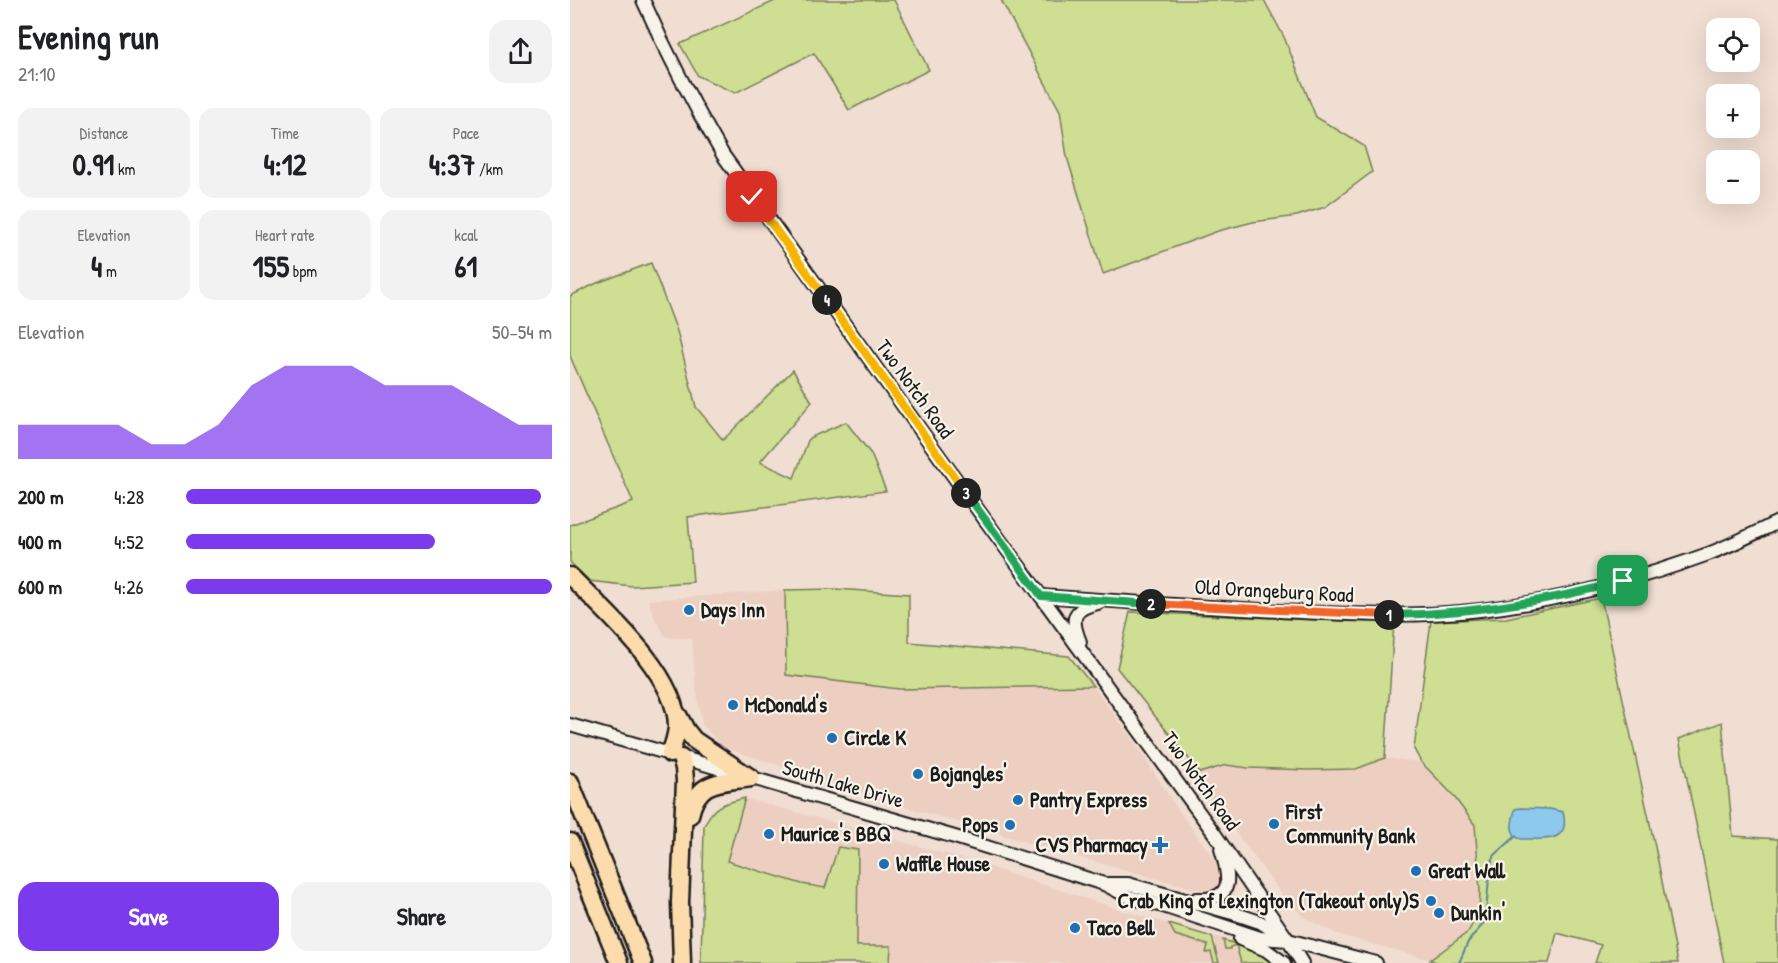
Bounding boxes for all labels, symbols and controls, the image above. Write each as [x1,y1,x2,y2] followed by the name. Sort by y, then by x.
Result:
[18,15,159,59] text: Evening run
[1706,18,1760,204] map controls
[1706,18,1760,72] button: locate
[489,20,552,83] button: share
[18,60,55,87] text: 21:10
[1706,84,1760,138] button: +
[80,122,128,144] text: Distance
[271,122,299,144] text: Time
[453,122,479,144] text: Pace
[73,144,114,184] text: 0.91
[263,144,307,184] text: 4:12
[429,144,475,184] text: 4:37
[1706,150,1760,204] button: −
[114,158,135,180] text: km
[475,158,503,180] text: /km
[726,171,777,222] pin
[735,180,768,213] icon: check
[77,224,131,246] text: Elevation
[255,224,315,246] text: Heart rate
[454,224,478,246] text: kcal
[91,246,102,286] text: 4
[253,246,289,286] text: 155
[455,246,477,286] text: 61
[102,260,117,282] text: m
[289,260,317,282] text: bpm
[812,285,842,315] pin: 4
[824,289,830,311] text: 4
[18,318,84,345] text: Elevation
[492,318,552,345] text: 50–54 m
[870,333,961,444] street label: Two Notch Road
[951,478,981,508] pin: 3
[962,482,970,504] text: 3
[18,483,63,510] text: 200 m
[114,483,144,510] text: 4:28
[18,528,62,555] text: 400 m
[114,528,144,555] text: 4:52
[1597,555,1648,606] pin
[1606,564,1639,597] icon: arrive
[1194,572,1354,609] street label: Old Orangeburg Road
[18,573,62,600] text: 600 m
[114,573,143,600] text: 4:26
[1136,589,1166,619] pin: 2
[1147,593,1155,615] text: 2
[701,595,765,625] place label: Days Inn
[1374,600,1404,630] pin: 1
[682,603,696,617] marker: Days Inn
[1386,604,1392,626] text: 1
[745,690,827,719] place label: McDonald's
[726,698,740,712] marker: McDonald's
[844,723,906,752] place label: Circle K
[1156,725,1247,836] street label: Two Notch Road
[825,731,839,745] marker: Circle K
[779,752,907,815] street label: South Lake Drive
[930,759,1007,789] place label: Bojangles'
[911,767,925,781] marker: Bojangles'
[1030,785,1147,815] place label: Pantry Express
[1011,793,1025,807] marker: Pantry Express
[1285,797,1415,851] place label: First Community Bank
[962,810,998,840] place label: Pops
[1267,817,1281,831] marker: First Community Bank
[1003,818,1017,832] marker: Pops
[781,819,891,848] place label: Maurice's BBQ
[762,827,776,841] marker: Maurice's BBQ
[1035,830,1148,860] place label: CVS Pharmacy
[1153,838,1167,852] marker: CVS Pharmacy
[896,849,991,878] place label: Waffle House
[1428,856,1506,885] place label: Great Wall
[877,857,891,871] marker: Waffle House
[1409,864,1423,878] marker: Great Wall
[18,882,279,951] button: Save
[291,882,552,951] button: Share
[1118,886,1419,916] place label: Crab King of Lexington (Takeout only)S
[1424,894,1438,908] marker: Crab King of Lexington (Takeout only)S
[1451,898,1505,927] place label: Dunkin'
[1432,906,1446,920] marker: Dunkin'
[1086,913,1156,942] place label: Taco Bell
[1068,921,1082,935] marker: Taco Bell

